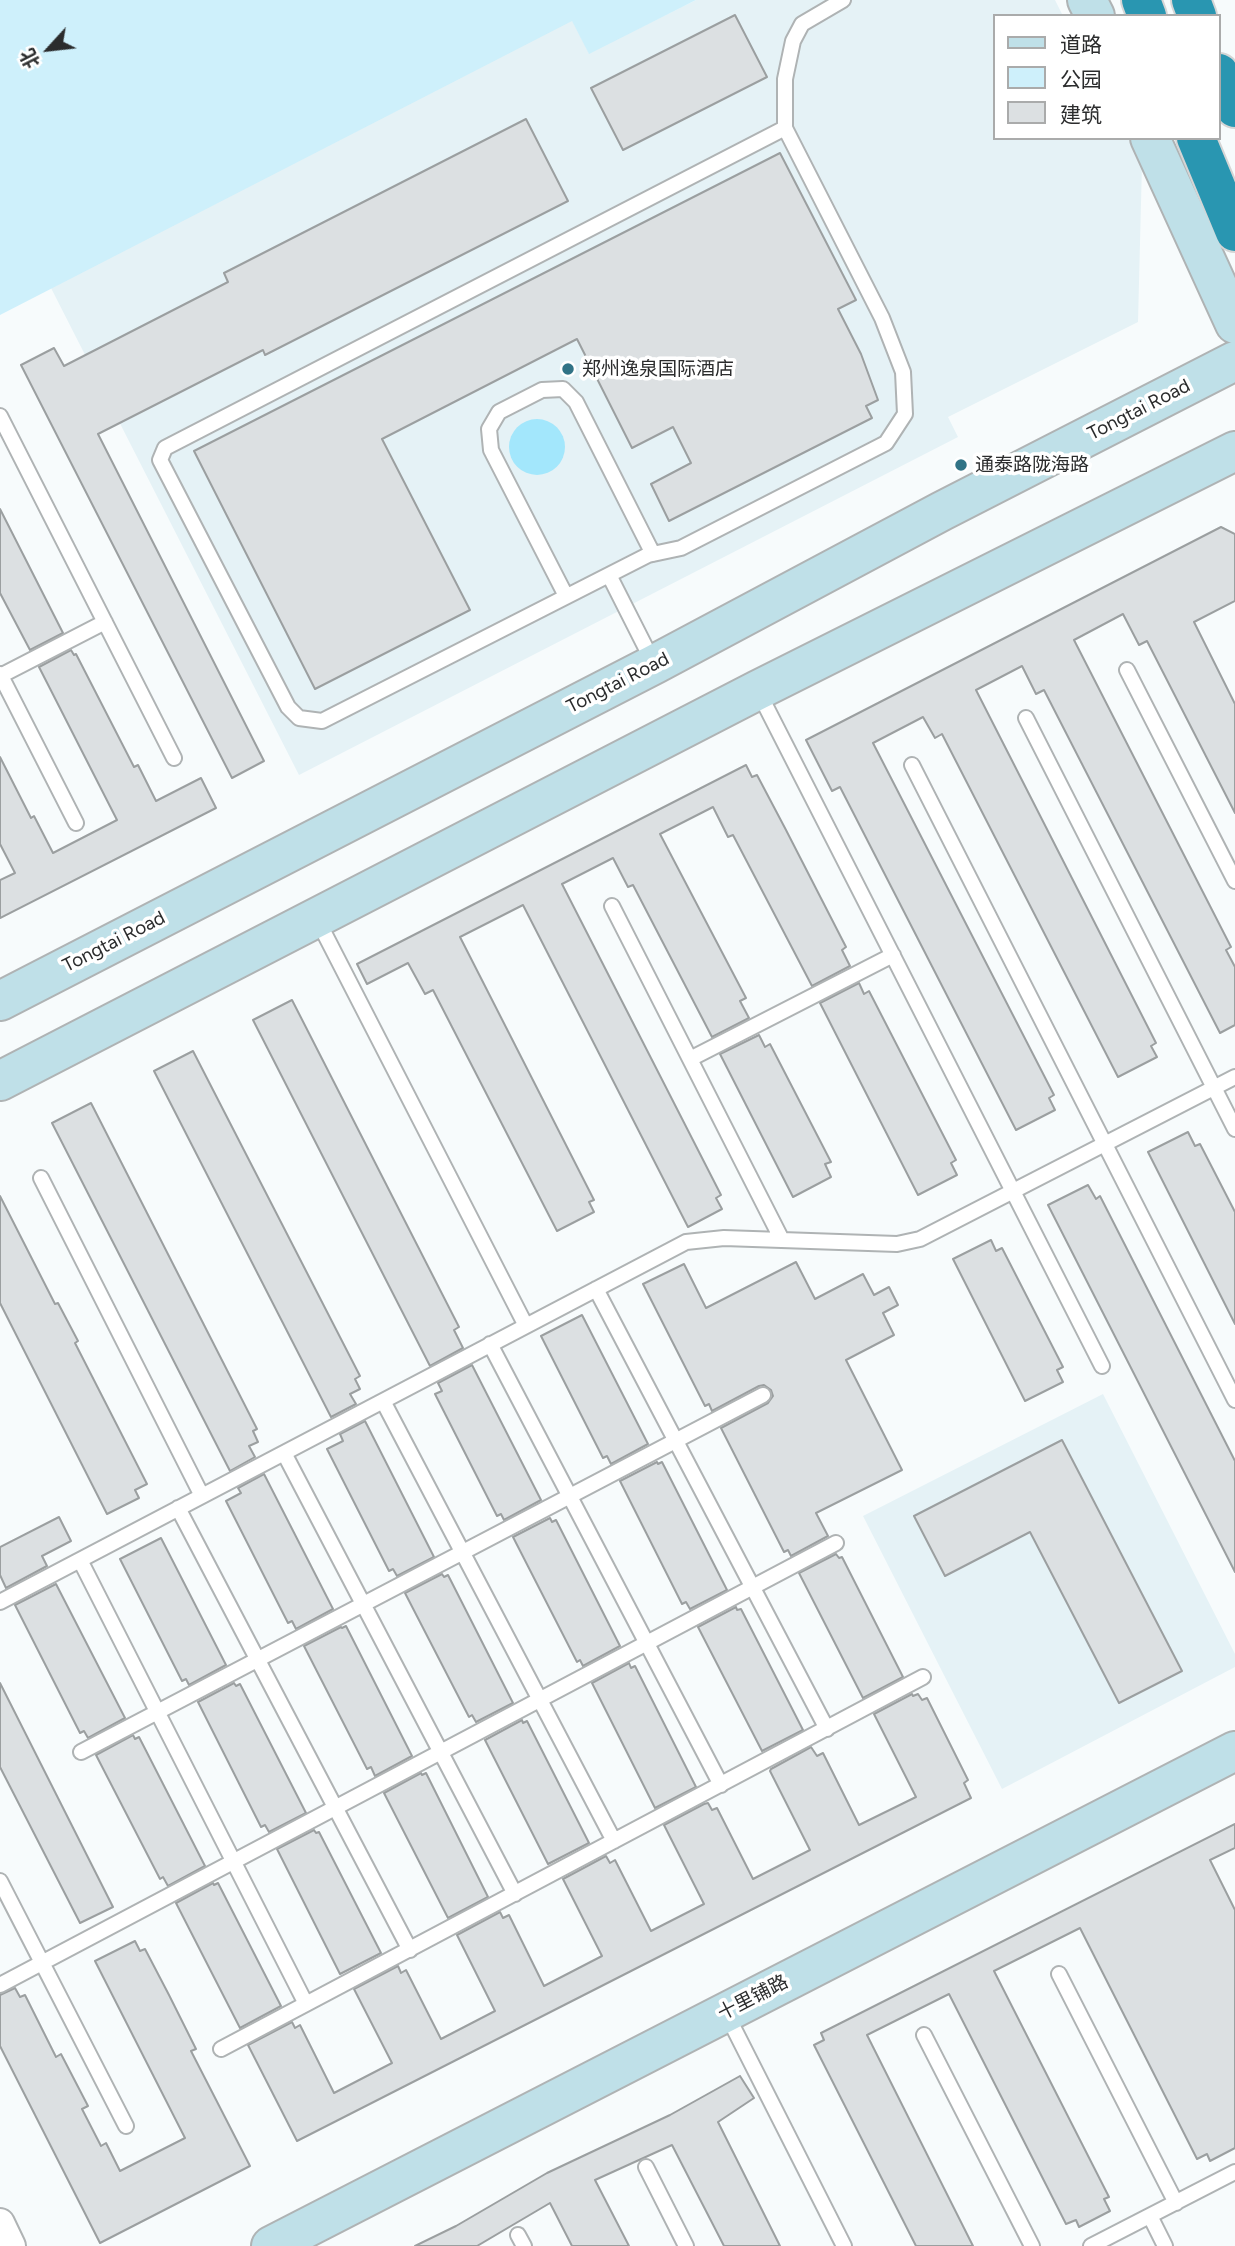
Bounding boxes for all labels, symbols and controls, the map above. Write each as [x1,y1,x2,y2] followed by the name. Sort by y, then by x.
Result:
[14,14,84,84] north arrow
[993,14,1221,140] legend
[1060,32,1102,57] text: 道路
[15,45,44,72] text: 北
[1060,67,1102,92] text: 公园
[1060,102,1102,127] text: 建筑
[582,358,734,380] place label: 郑州逸泉国际酒店
[560,361,576,377] marker: 郑州逸泉国际酒店
[1084,374,1194,446] street label: Tongtai Road
[975,454,1089,476] place label: 通泰路陇海路
[953,457,969,473] marker: 通泰路陇海路
[563,647,673,719] street label: Tongtai Road
[59,906,169,978] street label: Tongtai Road
[714,1971,792,2025] street label: 十里铺路

